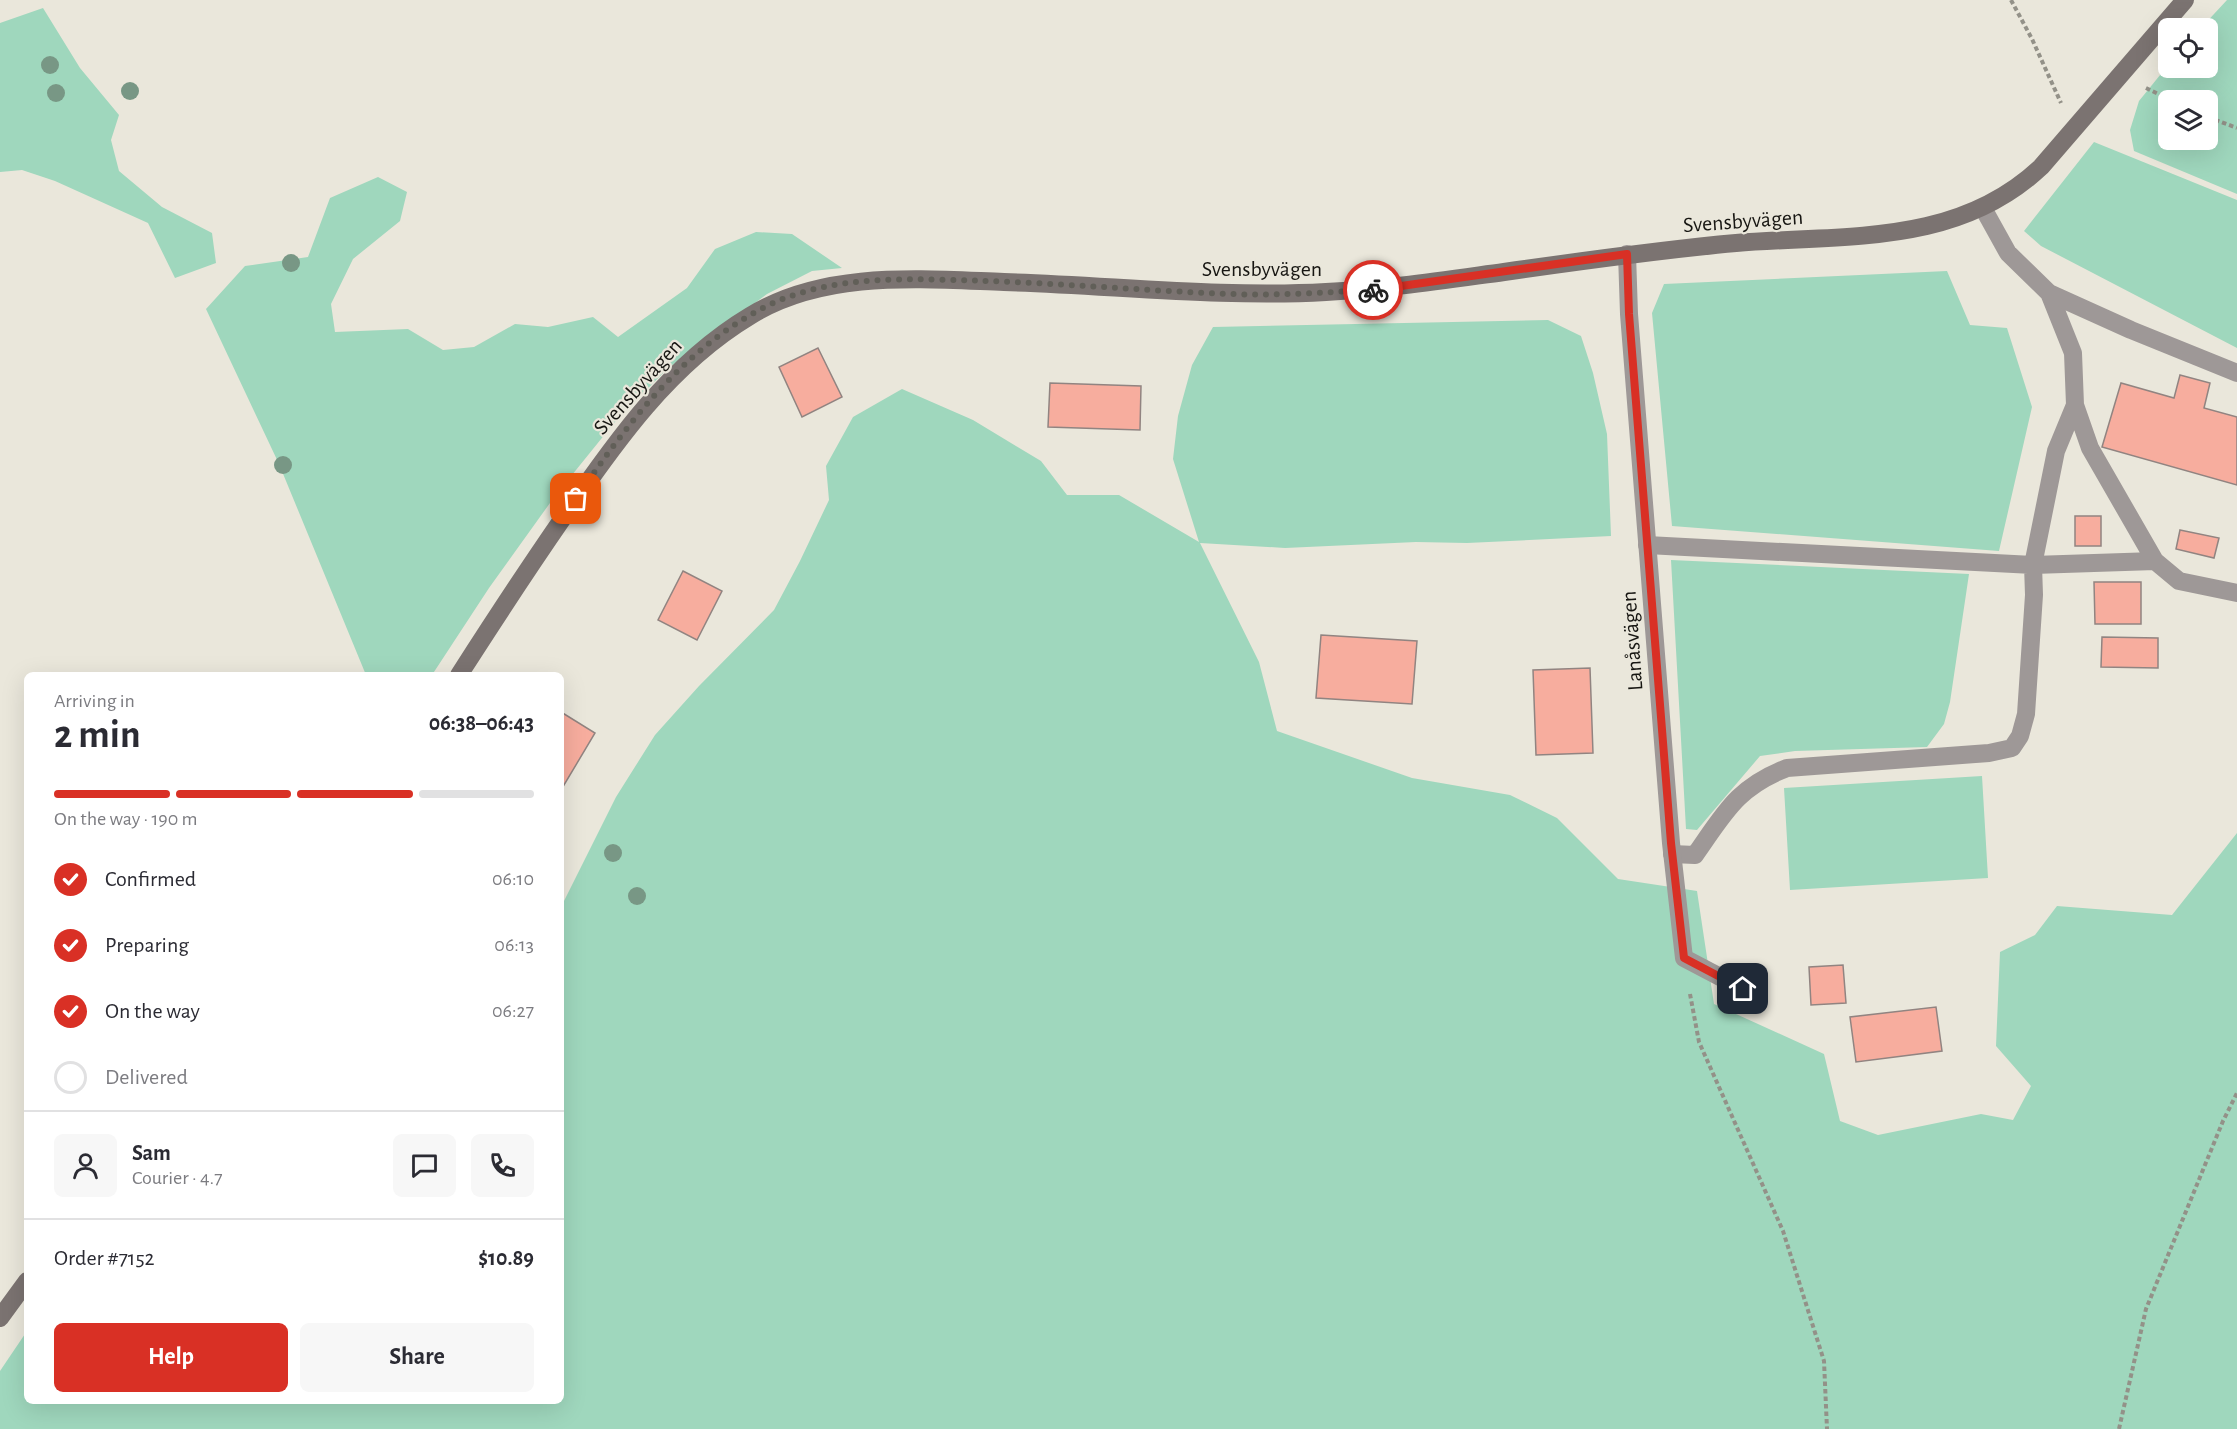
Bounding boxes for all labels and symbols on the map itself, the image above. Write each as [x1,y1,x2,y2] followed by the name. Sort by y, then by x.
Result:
[1682,206,1804,236] street label: Svensbyvägen
[1202,258,1322,280] street label: Svensbyvägen
[1343,260,1403,320] courier
[589,335,686,439] street label: Svensbyvägen
[550,473,601,524] pin
[1618,590,1646,692] street label: Lanåsvägen
[1717,963,1768,1014] pin

